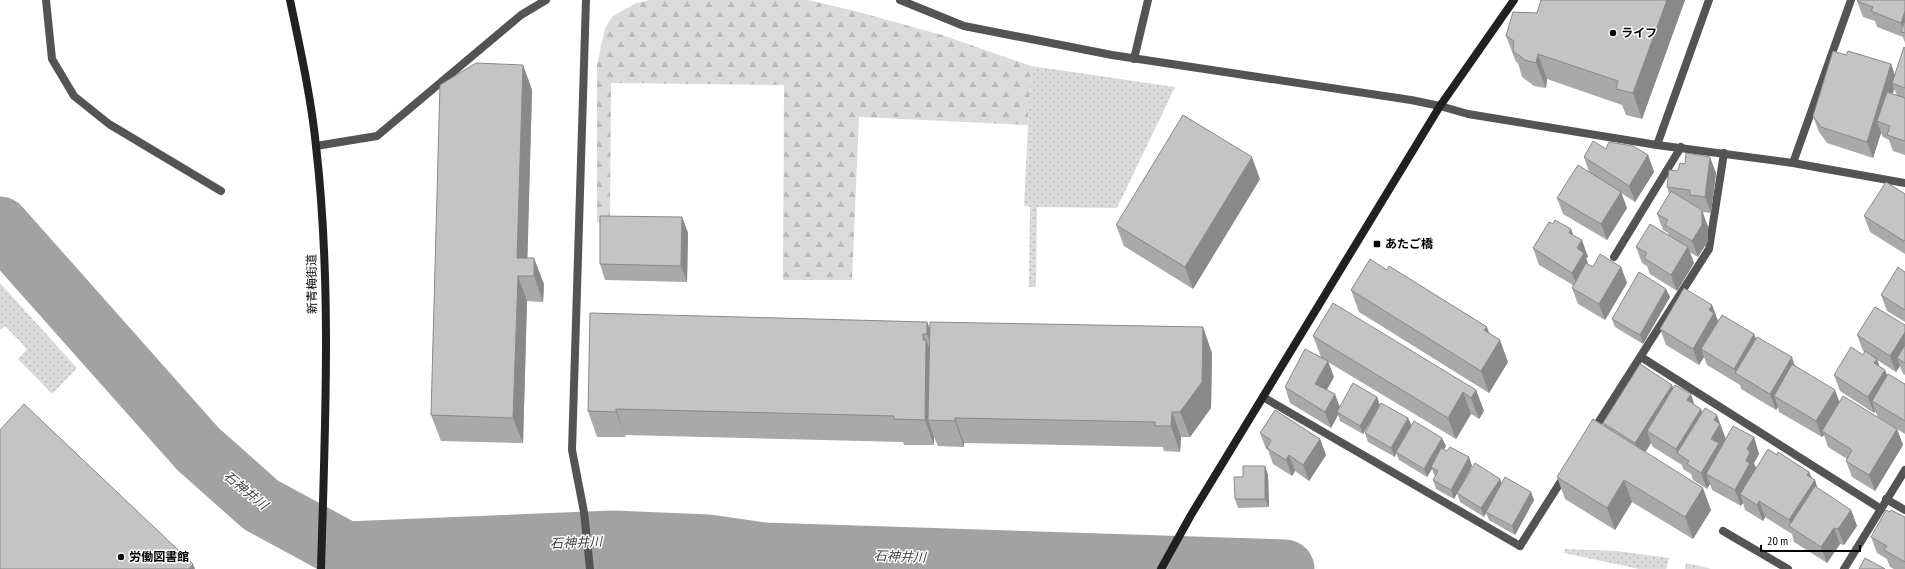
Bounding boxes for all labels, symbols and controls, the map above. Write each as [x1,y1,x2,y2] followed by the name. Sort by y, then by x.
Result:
[1621,25,1657,40] place label: ライフ
[1608,28,1618,38] marker: ライフ
[1385,236,1434,251] place label: あたご橋
[1372,239,1382,249] marker: あたご橋
[303,254,320,314] street label: 新青梅街道
[220,467,273,515] water label: 石神井川
[1761,527,1860,553] scale bar
[550,533,604,552] water label: 石神井川
[1767,533,1788,548] text: 20 m
[874,547,928,566] water label: 石神井川
[129,549,189,564] place label: 労働図書館
[116,552,126,562] marker: 労働図書館

